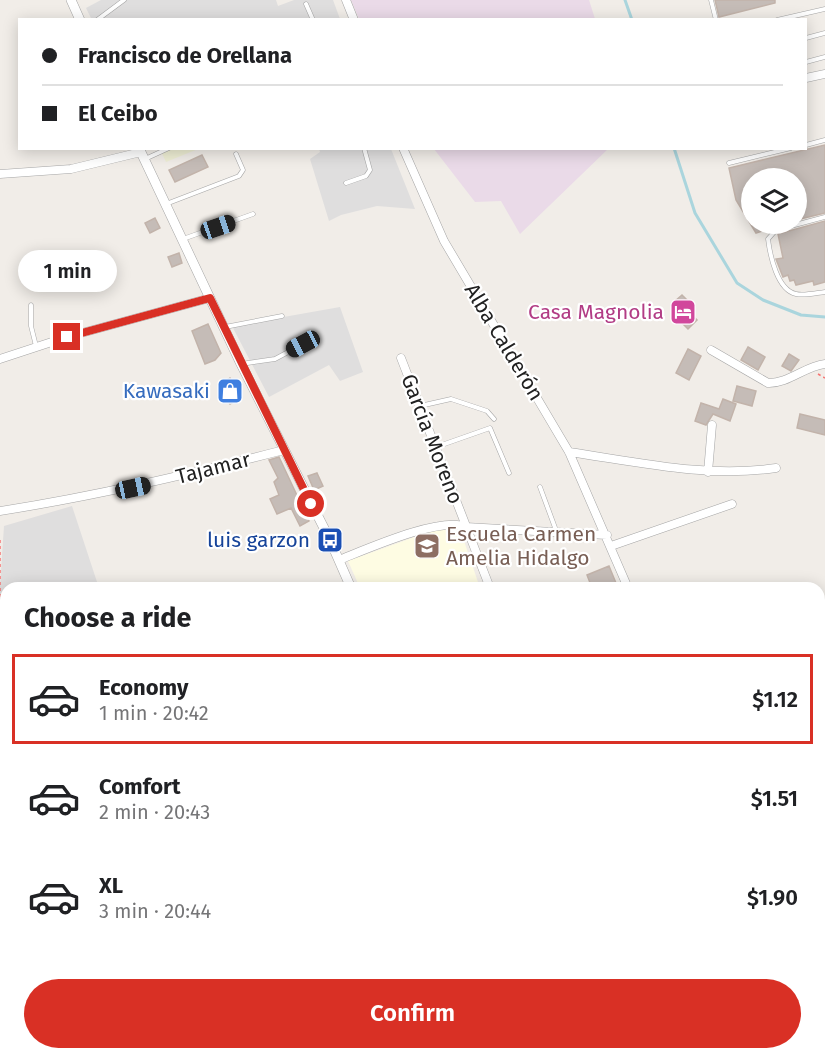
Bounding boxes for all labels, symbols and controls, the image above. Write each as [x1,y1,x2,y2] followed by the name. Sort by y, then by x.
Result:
[78,42,292,69] text: Francisco de Orellana
[78,100,158,127] text: El Ceibo
[741,168,807,234] map controls
[741,168,807,234] button: layers
[198,213,238,241] car
[17,250,116,292] callout: 1 min
[43,259,92,283] text: 1 min
[459,279,549,405] street label: Alba Calderón
[668,297,698,327] hotel icon: Casa Magnolia
[528,299,664,325] place label: Casa Magnolia
[53,323,80,350] route end
[283,328,323,360] car
[395,370,469,508] street label: García Moreno
[215,376,245,406] shop icon: Kawasaki
[123,378,210,404] place label: Kawasaki
[173,446,253,490] street label: Tajamar
[114,475,152,501] car
[297,490,324,517] route start
[446,521,596,571] place label: Escuela Carmen Amelia Hidalgo
[315,525,345,555] bus stop icon: luis garzon
[207,527,310,553] place label: luis garzon
[412,531,442,561] school or university icon: Escuela Carmen Amelia Hidalgo
[24,602,191,634] text: Choose a ride
[27,672,81,726] icon: car
[99,674,188,701] text: Economy
[752,686,798,713] text: $1.12
[99,701,209,725] text: 1 min · 20:42
[27,771,81,825] icon: car
[99,773,180,800] text: Comfort
[751,785,798,812] text: $1.51
[99,800,210,824] text: 2 min · 20:43
[27,870,81,924] icon: car
[99,872,123,899] text: XL
[747,884,798,911] text: $1.90
[99,899,211,923] text: 3 min · 20:44
[24,979,801,1048] button: Confirm

